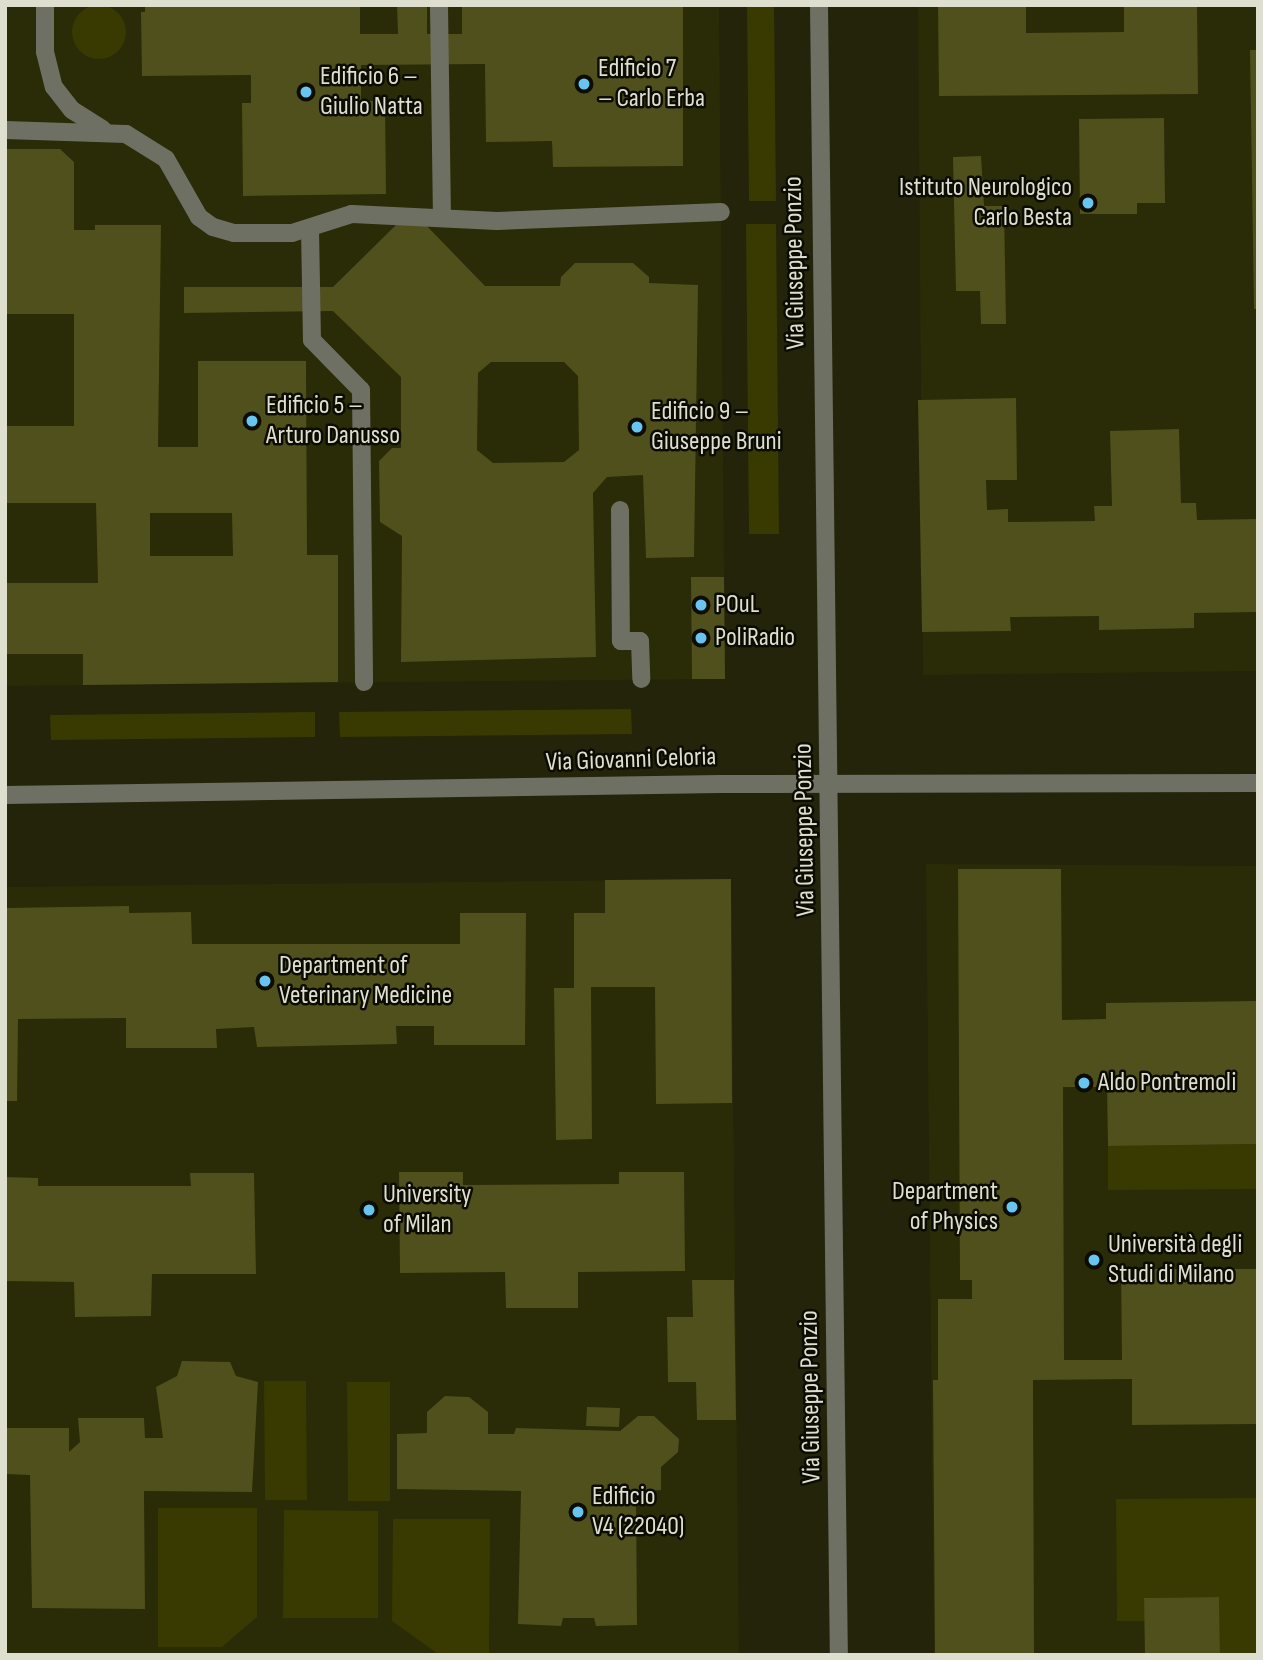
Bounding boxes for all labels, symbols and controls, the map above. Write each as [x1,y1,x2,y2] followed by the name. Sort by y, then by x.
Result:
[598,53,705,114] place label: Edificio 7 – Carlo Erba
[320,61,423,122] place label: Edificio 6 – Giulio Natta
[576,76,592,92] marker: Edificio 7 – Carlo Erba
[298,84,314,100] marker: Edificio 6 – Giulio Natta
[899,172,1072,234] place label: Istituto Neurologico Carlo Besta
[778,176,812,350] street label: Via Giuseppe Ponzio
[1078,193,1098,213] marker: Istituto Neurologico Carlo Besta
[266,390,400,452] place label: Edificio 5 – Arturo Danusso
[651,396,781,458] place label: Edificio 9 – Giuseppe Bruni
[244,413,260,429] marker: Edificio 5 – Arturo Danusso
[629,419,645,435] marker: Edificio 9 – Giuseppe Bruni
[715,589,759,621] place label: POuL
[693,597,709,613] marker: POuL
[715,622,795,654] place label: PoliRadio
[693,630,709,646] marker: PoliRadio
[545,741,717,779] street label: Via Giovanni Celoria
[788,743,822,917] street label: Via Giuseppe Ponzio
[279,950,452,1012] place label: Department of Veterinary Medicine
[257,973,273,989] marker: Department of Veterinary Medicine
[1098,1067,1236,1099] place label: Aldo Pontremoli
[1076,1075,1092,1091] marker: Aldo Pontremoli
[892,1176,998,1238] place label: Department of Physics
[383,1179,471,1240] place label: University of Milan
[1004,1199,1020,1215] marker: Department of Physics
[361,1202,377,1218] marker: University of Milan
[1108,1229,1242,1290] place label: Università degli Studi di Milano
[1086,1252,1102,1268] marker: Università degli Studi di Milano
[794,1310,828,1484] street label: Via Giuseppe Ponzio
[592,1481,684,1542] place label: Edificio V4 (22040)
[570,1504,586,1520] marker: Edificio V4 (22040)

